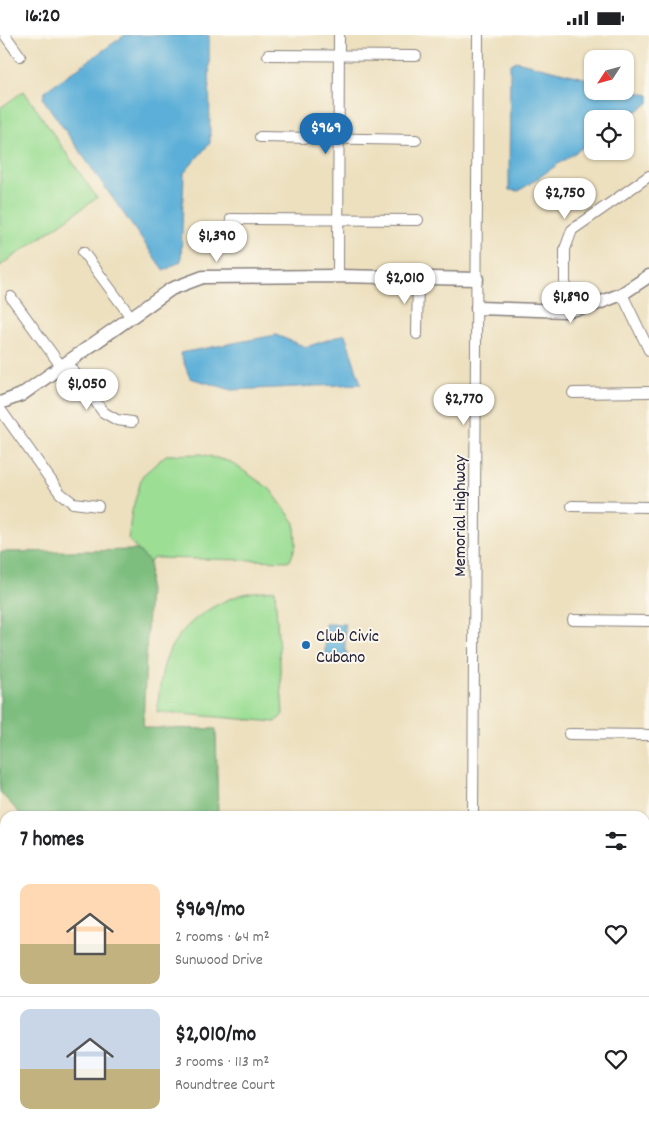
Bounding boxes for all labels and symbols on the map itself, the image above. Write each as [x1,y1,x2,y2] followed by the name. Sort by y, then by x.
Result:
[584,50,634,100] north arrow
[296,113,356,155] pin: $969
[524,177,606,220] pin: $2,750
[176,221,258,263] pin: $1,390
[364,263,446,305] pin: $2,010
[530,281,612,324] pin: $1,890
[46,369,128,411] pin: $1,050
[423,383,505,426] pin: $2,770
[449,454,474,577] street label: Memorial Highway
[316,625,379,671] place label: Club Civic Cubano
[300,639,312,651] marker: Club Civic Cubano

